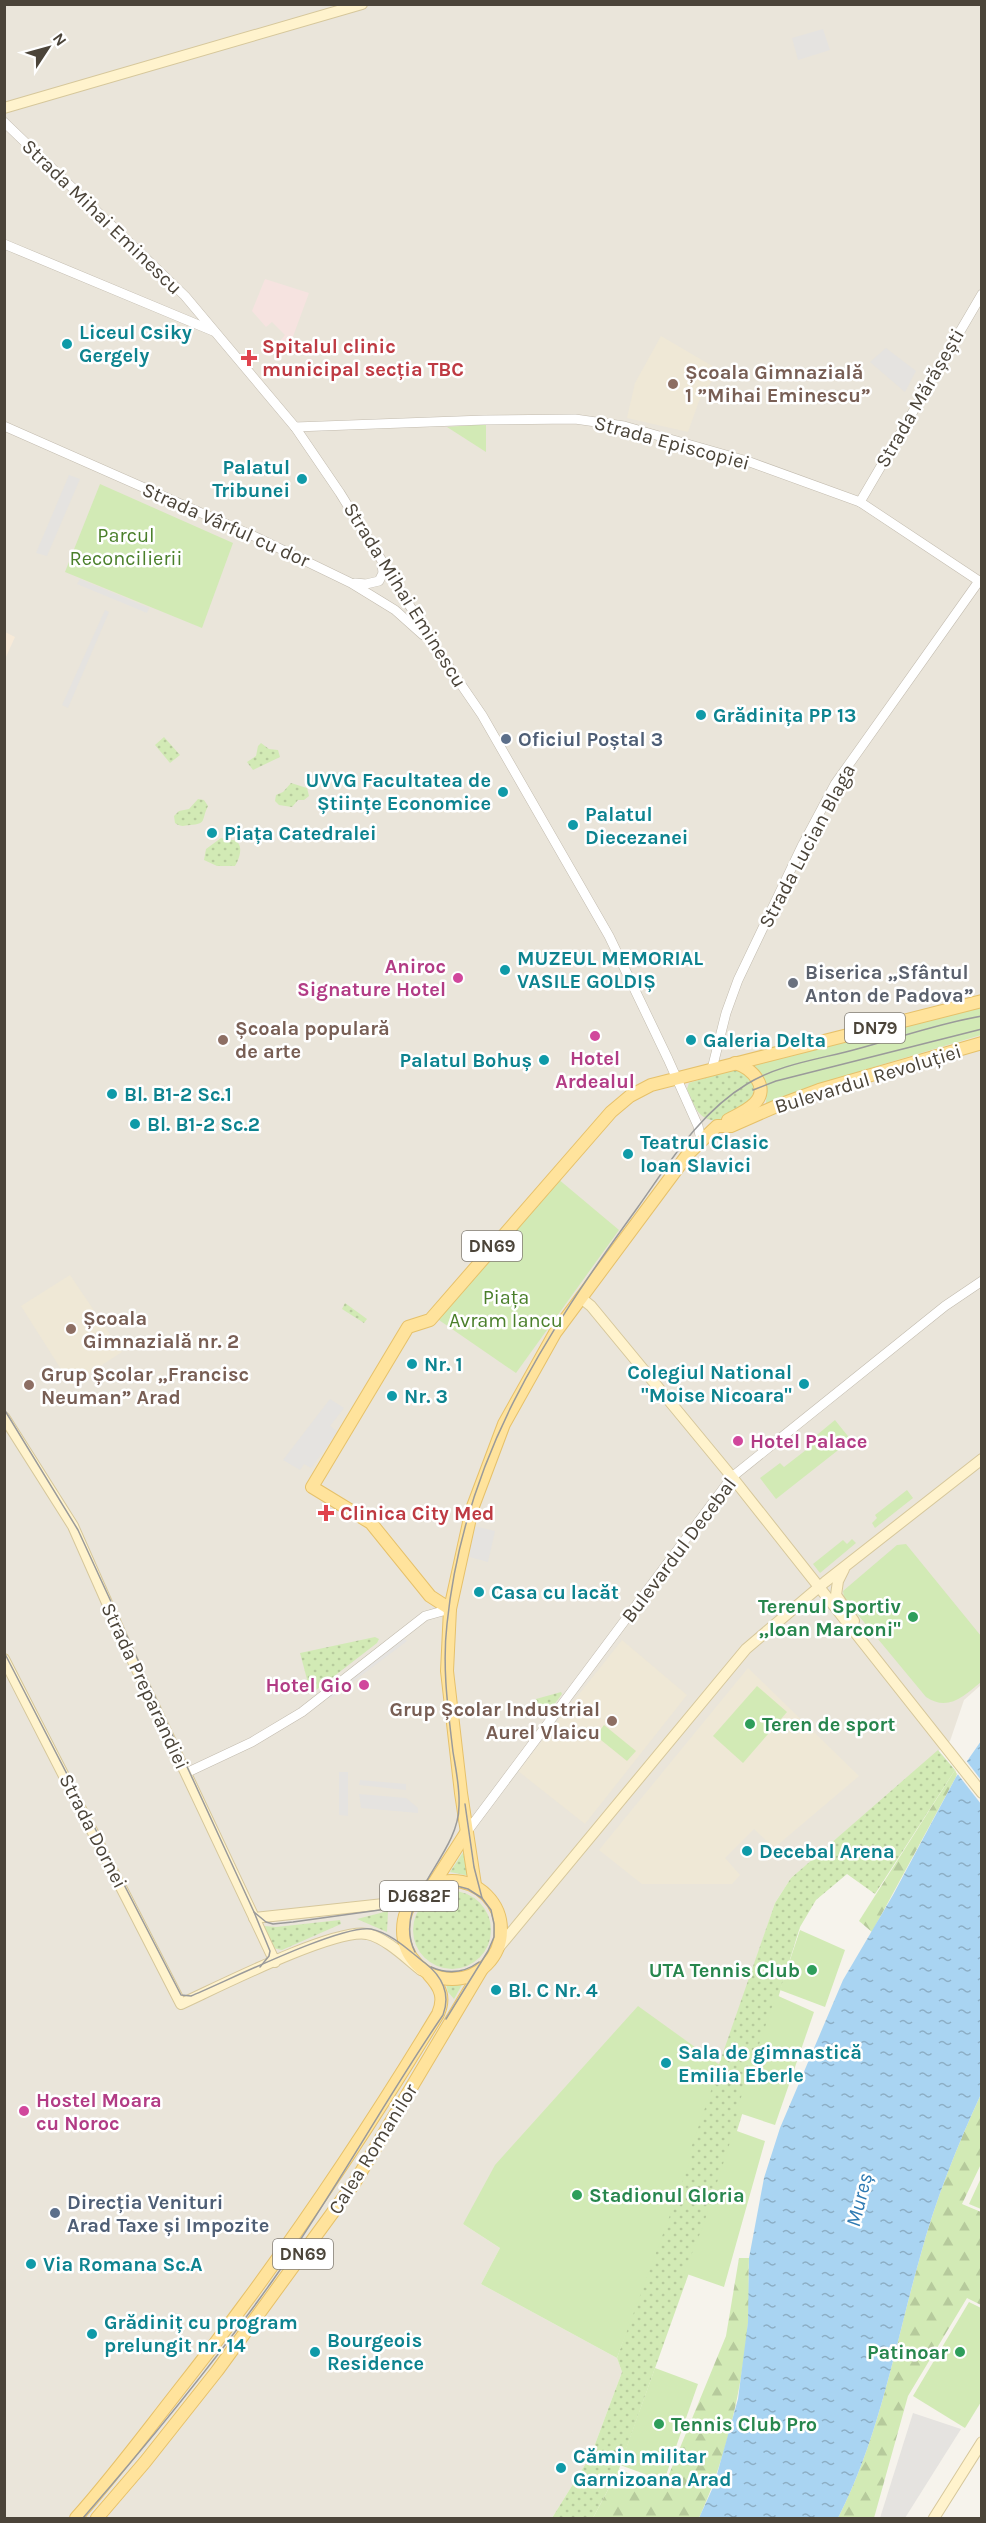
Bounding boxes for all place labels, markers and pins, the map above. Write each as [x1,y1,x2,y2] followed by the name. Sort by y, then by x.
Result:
[79,321,192,367] place label: Liceul Csiky Gergely
[262,335,464,381] place label: Spitalul clinic municipal secția TBC
[60,337,74,351] marker: Liceul Csiky Gergely
[240,349,258,367] marker: Spitalul clinic municipal secția TBC
[685,361,870,407] place label: Școala Gimnazială 1 ”Mihai Eminescu”
[666,377,680,391] marker: Școala Gimnazială 1 ”Mihai Eminescu”
[212,456,290,502] place label: Palatul Tribunei
[295,472,309,486] marker: Palatul Tribunei
[713,704,856,727] place label: Grădinița PP 13
[694,708,708,722] marker: Grădinița PP 13
[518,728,663,751] place label: Oficiul Poștal 3
[499,732,513,746] marker: Oficiul Poștal 3
[305,769,491,815] place label: UVVG Facultatea de Științe Economice
[496,785,510,799] marker: UVVG Facultatea de Științe Economice
[585,803,688,849] place label: Palatul Diecezanei
[566,818,580,832] marker: Palatul Diecezanei
[224,822,376,845] place label: Piața Catedralei
[205,826,219,840] marker: Piața Catedralei
[517,947,703,993] place label: MUZEUL MEMORIAL VASILE GOLDIȘ
[297,955,446,1001] place label: Aniroc Signature Hotel
[805,961,973,1007] place label: Biserica „Sfântul Anton de Padova”
[498,963,512,977] marker: MUZEUL MEMORIAL VASILE GOLDIȘ
[451,971,465,985] marker: Aniroc Signature Hotel
[786,976,800,990] marker: Biserica „Sfântul Anton de Padova”
[235,1017,390,1063] place label: Școala populară de arte
[588,1029,602,1043] marker: Hotel Ardealul
[703,1029,826,1052] place label: Galeria Delta
[216,1033,230,1047] marker: Școala populară de arte
[684,1033,698,1047] marker: Galeria Delta
[555,1047,635,1093] place label: Hotel Ardealul
[399,1049,532,1072] place label: Palatul Bohuș
[537,1053,551,1067] marker: Palatul Bohuș
[124,1083,232,1106] place label: Bl. B1-2 Sc.1
[105,1087,119,1101] marker: Bl. B1-2 Sc.1
[147,1113,260,1136] place label: Bl. B1-2 Sc.2
[128,1117,142,1131] marker: Bl. B1-2 Sc.2
[640,1131,769,1177] place label: Teatrul Clasic Ioan Slavici
[621,1147,635,1161] marker: Teatrul Clasic Ioan Slavici
[83,1307,239,1353] place label: Școala Gimnazială nr. 2
[64,1322,78,1336] marker: Școala Gimnazială nr. 2
[424,1353,463,1376] place label: Nr. 1
[405,1357,419,1371] marker: Nr. 1
[627,1361,792,1407] place label: Colegiul National "Moise Nicoara"
[41,1363,249,1409] place label: Grup Școlar „Francisc Neuman” Arad
[797,1377,811,1391] marker: Colegiul National "Moise Nicoara"
[22,1378,36,1392] marker: Grup Școlar „Francisc Neuman” Arad
[404,1385,448,1408] place label: Nr. 3
[385,1389,399,1403] marker: Nr. 3
[750,1430,867,1453] place label: Hotel Palace
[731,1434,745,1448] marker: Hotel Palace
[340,1502,494,1525] place label: Clinica City Med
[317,1504,335,1522] marker: Clinica City Med
[491,1581,619,1604] place label: Casa cu lacăt
[472,1585,486,1599] marker: Casa cu lacăt
[758,1595,902,1641] place label: Terenul Sportiv ,,Ioan Marconi"
[906,1610,920,1624] marker: Terenul Sportiv ,,Ioan Marconi"
[266,1674,352,1697] place label: Hotel Gio
[357,1678,371,1692] marker: Hotel Gio
[389,1698,600,1744] place label: Grup Școlar Industrial Aurel Vlaicu
[762,1713,895,1736] place label: Teren de sport
[605,1714,619,1728] marker: Grup Școlar Industrial Aurel Vlaicu
[743,1717,757,1731] marker: Teren de sport
[759,1840,895,1863] place label: Decebal Arena
[740,1844,754,1858] marker: Decebal Arena
[649,1959,800,1982] place label: UTA Tennis Club
[805,1963,819,1977] marker: UTA Tennis Club
[508,1979,598,2002] place label: Bl. C Nr. 4
[489,1983,503,1997] marker: Bl. C Nr. 4
[678,2041,862,2087] place label: Sala de gimnastică Emilia Eberle
[659,2056,673,2070] marker: Sala de gimnastică Emilia Eberle
[36,2089,162,2135] place label: Hostel Moara cu Noroc
[17,2104,31,2118] marker: Hostel Moara cu Noroc
[589,2184,745,2207] place label: Stadionul Gloria
[570,2188,584,2202] marker: Stadionul Gloria
[67,2191,269,2237] place label: Direcția Venituri Arad Taxe și Impozite
[48,2206,62,2220] marker: Direcția Venituri Arad Taxe și Impozite
[43,2253,203,2276] place label: Via Romana Sc.A
[24,2257,38,2271] marker: Via Romana Sc.A
[104,2311,298,2357] place label: Grădiniț cu program prelungit nr. 14
[85,2327,99,2341] marker: Grădiniț cu program prelungit nr. 14
[327,2329,424,2375] place label: Bourgeois Residence
[867,2341,948,2364] place label: Patinoar
[308,2345,322,2359] marker: Bourgeois Residence
[953,2345,967,2359] marker: Patinoar
[671,2413,817,2436] place label: Tennis Club Pro
[652,2417,666,2431] marker: Tennis Club Pro
[573,2445,732,2491] place label: Cămin militar Garnizoana Arad
[554,2461,568,2475] marker: Cămin militar Garnizoana Arad

